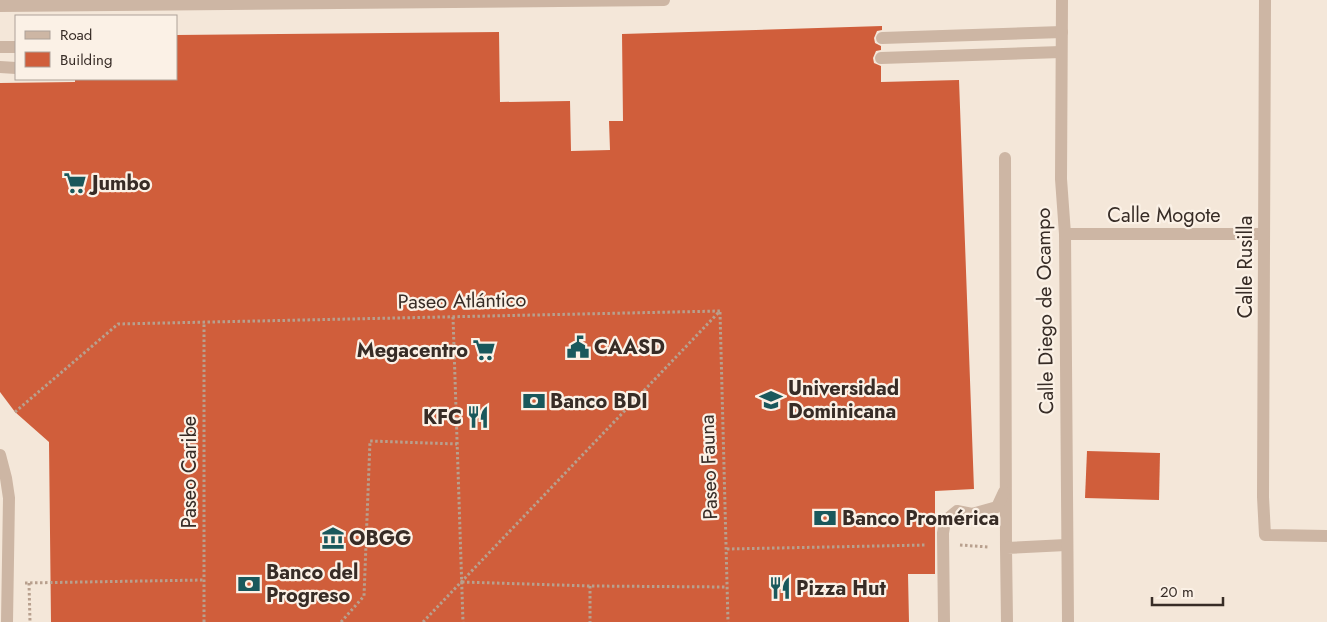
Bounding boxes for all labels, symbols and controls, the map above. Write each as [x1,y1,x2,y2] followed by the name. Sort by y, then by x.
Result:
[15,15,178,80] legend
[60,24,92,46] text: Road
[60,49,112,71] text: Building
[88,169,151,198] place label: Jumbo
[62,170,88,196] supermarket icon: Jumbo
[1107,201,1221,230] street label: Calle Mogote
[1029,207,1061,415] street label: Calle Diego de Ocampo
[1231,216,1260,318] street label: Calle Rusilla
[397,285,527,317] street label: Paseo Atlántico
[594,333,665,362] place label: CAASD
[565,334,591,360] public building icon: CAASD
[357,336,468,365] place label: Megacentro
[471,337,497,363] supermarket icon: Megacentro
[788,374,899,426] place label: Universidad Dominicana
[550,387,648,416] place label: Banco BDI
[758,387,784,413] school or university icon: Universidad Dominicana
[521,388,547,414] bank icon: Banco BDI
[423,403,462,432] place label: KFC
[465,404,491,430] restaurant icon: KFC
[693,414,725,520] street label: Paseo Fauna
[175,416,204,528] street label: Paseo Caribe
[842,504,999,533] place label: Banco Promérica
[812,505,838,531] bank icon: Banco Promérica
[349,524,411,553] place label: OBGG
[320,525,346,551] museum icon: OBGG
[266,558,358,610] place label: Banco del Progreso
[236,571,262,597] bank icon: Banco del Progreso
[796,574,886,603] place label: Pizza Hut
[1152,574,1223,606] scale bar
[767,575,793,601] restaurant icon: Pizza Hut
[1160,581,1194,603] text: 20 m

